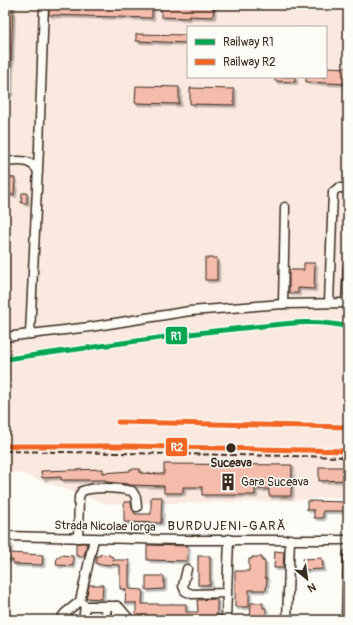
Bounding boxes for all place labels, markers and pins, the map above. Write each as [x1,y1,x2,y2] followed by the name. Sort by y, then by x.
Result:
[224,441,238,455] marker: Suceava
[210,456,252,471] place label: Suceava
[218,472,238,492] building icon: Gara Suceava
[241,475,309,490] place label: Gara Suceava

